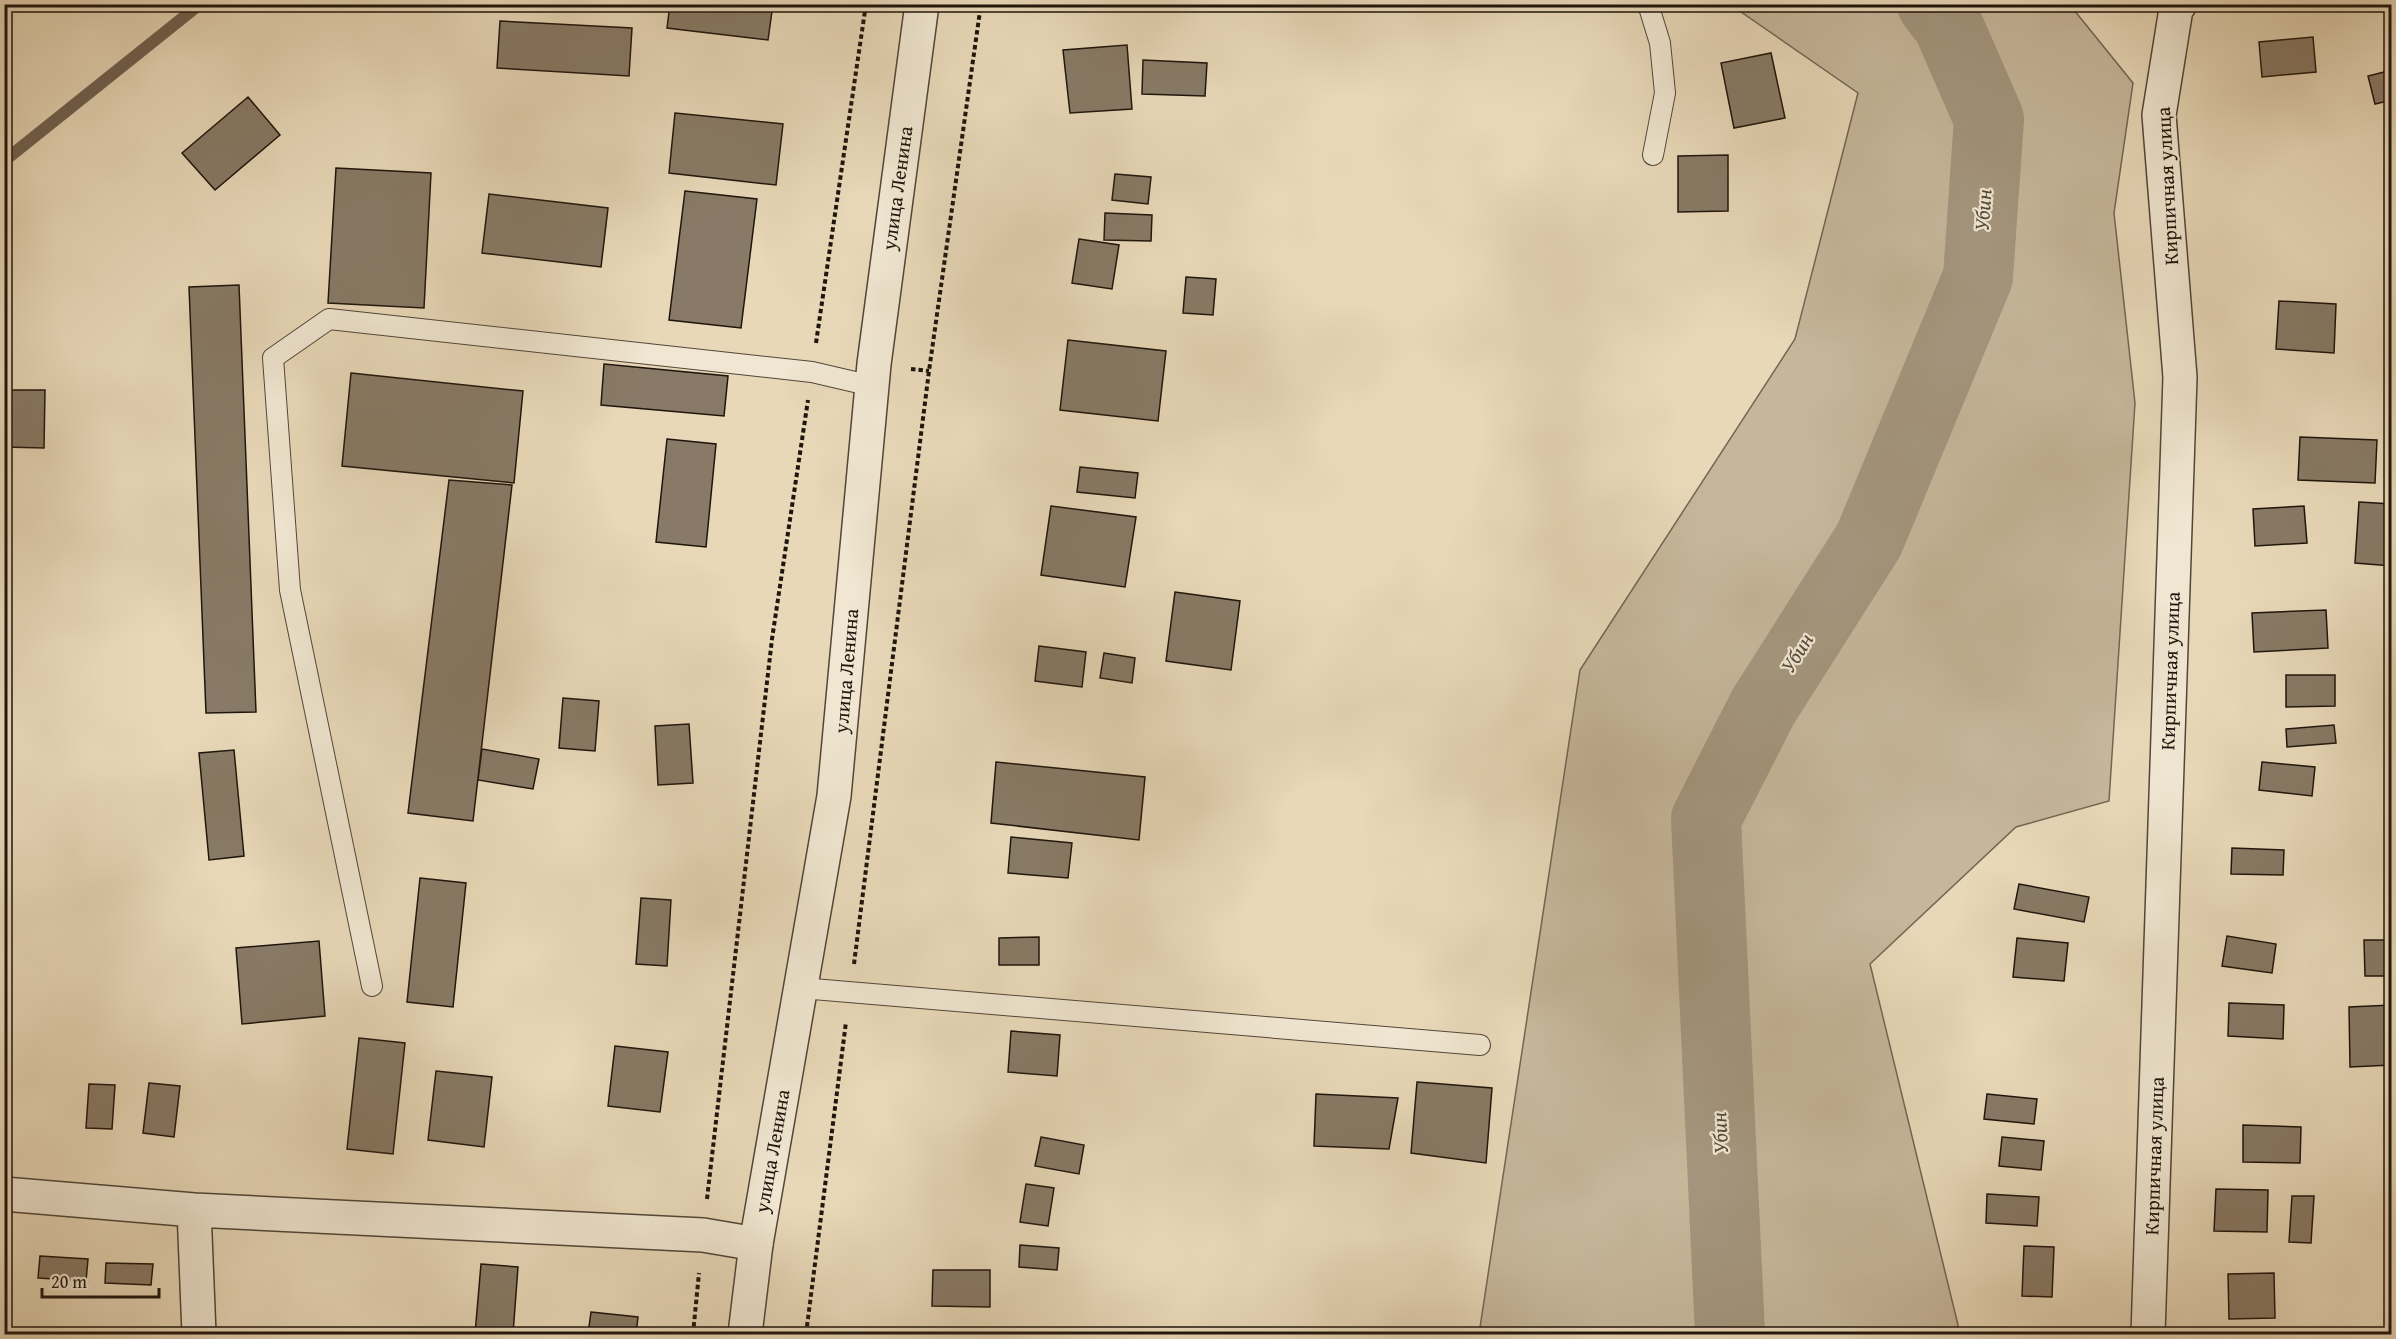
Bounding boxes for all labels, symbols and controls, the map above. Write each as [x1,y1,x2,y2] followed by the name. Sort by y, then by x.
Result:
[2148,106,2185,266] street label: Кирпичная улица
[873,124,920,253] street label: улица Ленина
[1966,188,1999,232] water label: Убин
[2152,591,2187,751] street label: Кирпичная улица
[826,607,865,736] street label: улица Ленина
[1772,627,1821,679] water label: Убин
[2136,1076,2171,1236] street label: Кирпичная улица
[746,1086,797,1216] street label: улица Ленина
[1703,1111,1736,1155] water label: Убин
[42,1261,159,1299] scale bar
[51,1268,87,1295] text: 20 m

